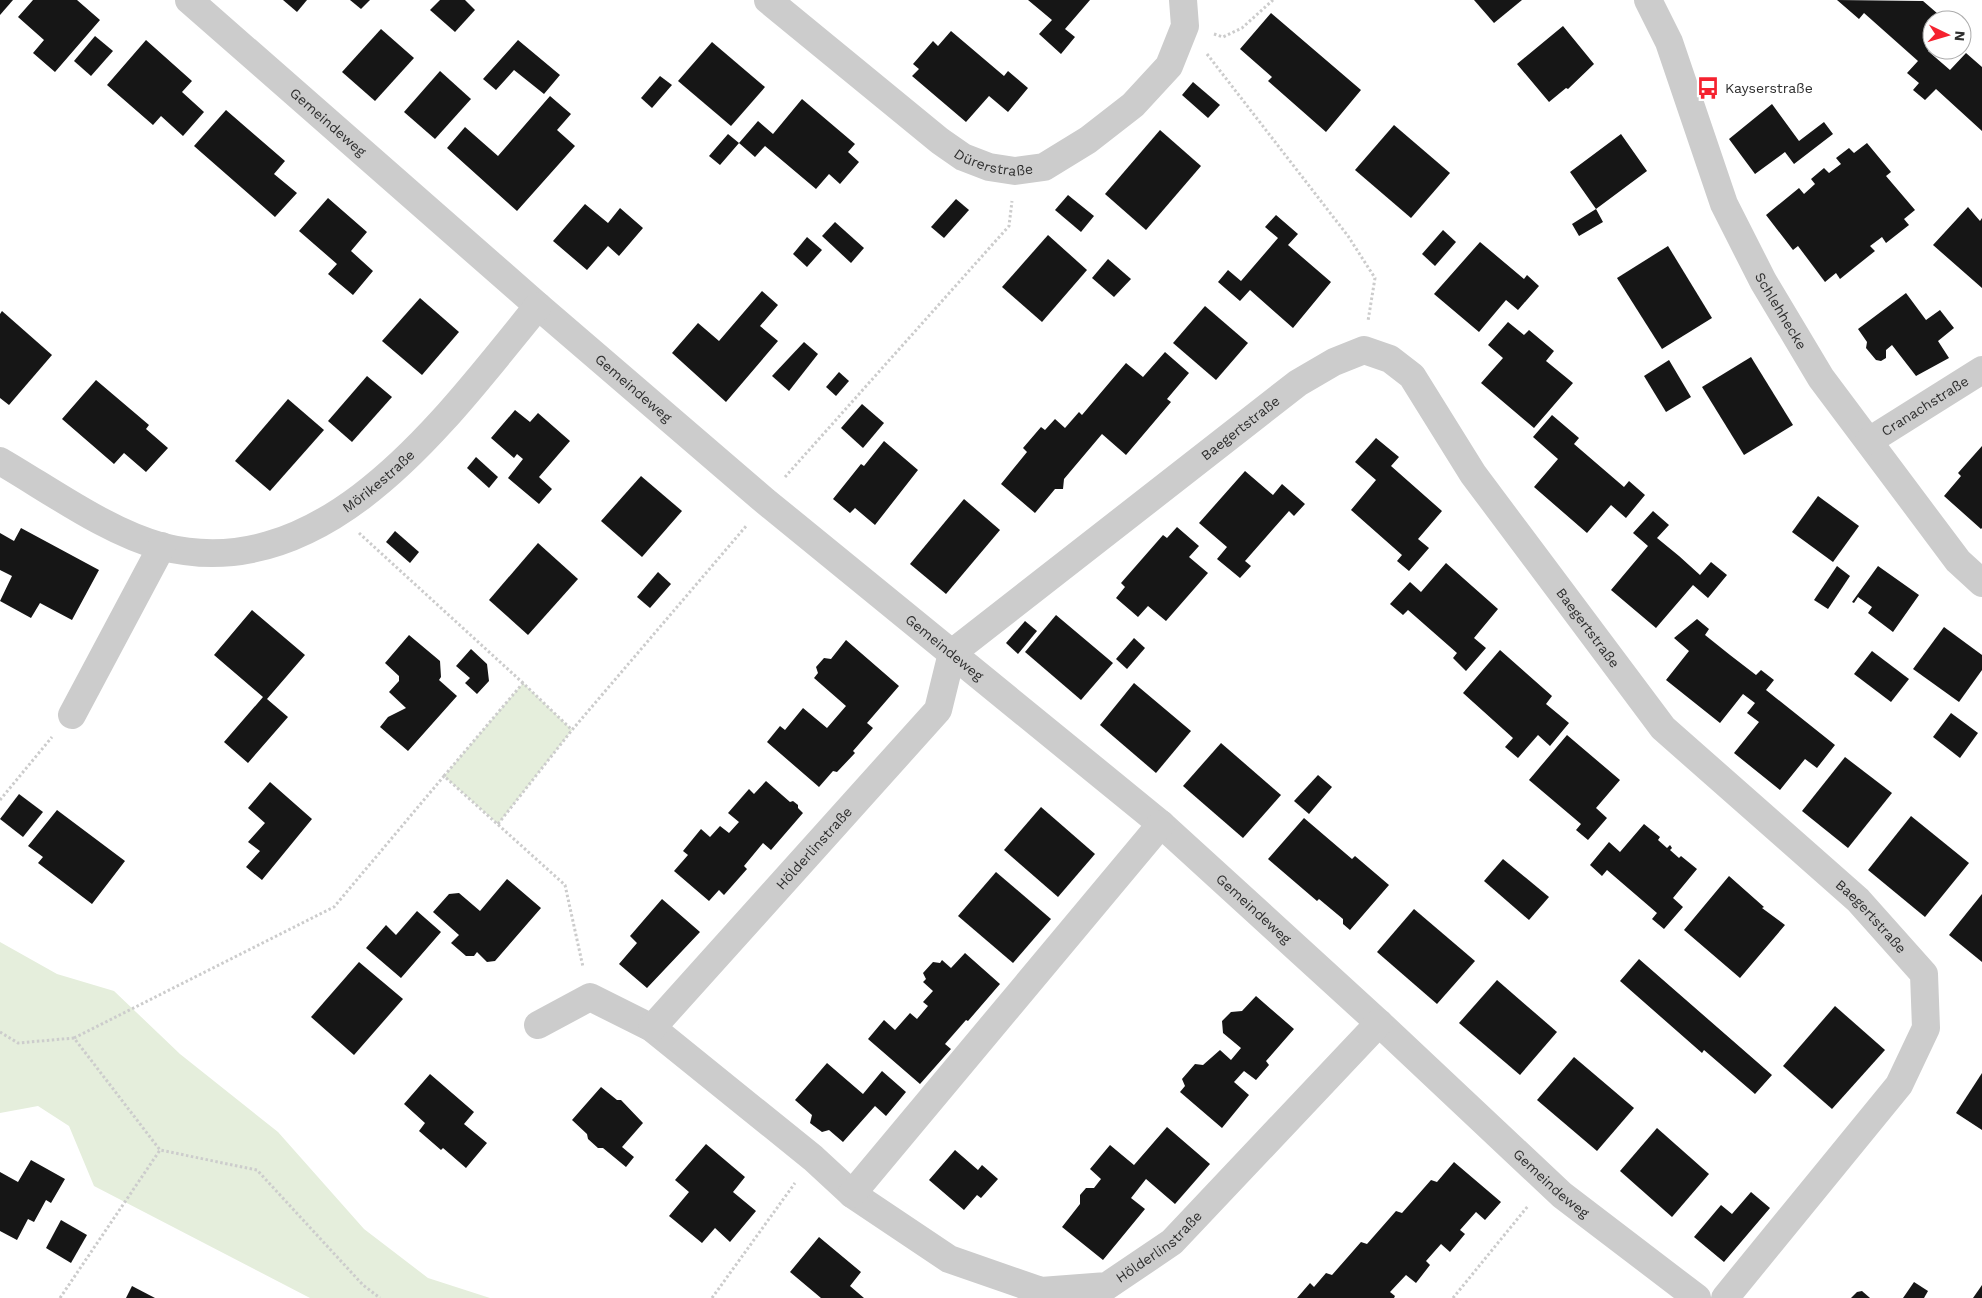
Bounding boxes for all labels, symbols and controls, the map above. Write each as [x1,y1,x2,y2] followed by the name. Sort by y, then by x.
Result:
[1922,10,1972,60] north arrow
[1952,30,1968,42] text: N
[1695,75,1721,101] bus stop icon: Kayserstraße
[1725,80,1813,96] place label: Kayserstraße
[287,84,370,160] street label: Gemeindeweg
[951,145,1034,179] street label: Dürerstraße
[1752,270,1810,352] street label: Schlehhecke
[592,351,675,426] street label: Gemeindeweg
[1878,373,1971,439] street label: Cranachstraße
[1198,392,1283,464] street label: Baegertstraße
[339,446,418,516] street label: Mörikestraße
[1553,585,1623,671] street label: Baegertstraße
[902,611,987,684] street label: Gemeindeweg
[773,803,855,893] street label: Hölderlinstraße
[1213,870,1295,947] street label: Gemeindeweg
[1833,876,1910,956] street label: Baegertstraße
[1510,1146,1593,1221] street label: Gemeindeweg
[1113,1208,1205,1286] street label: Hölderlinstraße

